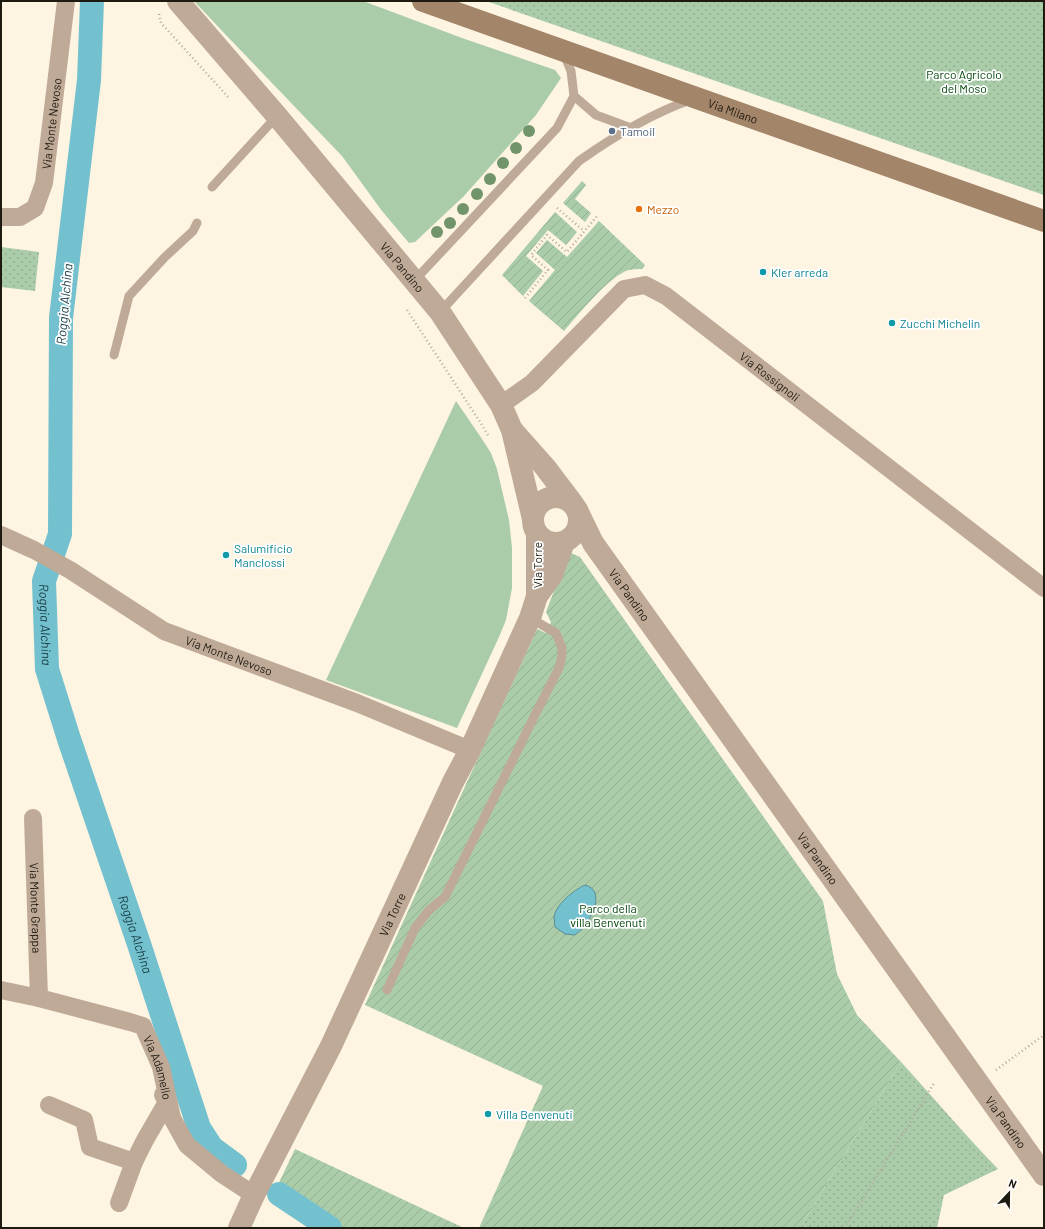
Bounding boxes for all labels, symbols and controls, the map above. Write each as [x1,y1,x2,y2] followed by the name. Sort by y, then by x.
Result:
[926,67,1002,95] park label: Parco Agricolo del Moso
[39,77,64,170] street label: Via Monte Nevoso
[706,96,760,126] street label: Via Milano
[620,124,655,138] place label: Tamoil
[607,126,617,136] marker: Tamoil
[647,202,679,216] place label: Mezzo
[634,204,644,214] marker: Mezzo
[378,239,427,295] street label: Via Pandino
[52,263,76,345] water label: Roggia Alchina
[771,265,828,279] place label: Kler arreda
[758,267,768,277] marker: Kler arreda
[900,316,980,330] place label: Zucchi Michelin
[887,318,897,328] marker: Zucchi Michelin
[737,349,803,404] street label: Via Rossignoli
[234,541,292,569] place label: Salumificio Manclossi
[530,542,544,588] street label: Via Torre
[221,550,231,560] marker: Salumificio Manclossi
[606,566,653,623] street label: Via Pandino
[36,584,55,666] water label: Roggia Alchina
[184,633,275,678] street label: Via Monte Nevoso
[795,829,841,887] street label: Via Pandino
[27,862,45,953] street label: Via Monte Grappa
[376,890,408,938] street label: Via Torre
[115,893,156,976] water label: Roggia Alchina
[570,901,646,929] park label: Parco della villa Benvenuti
[141,1033,175,1101] street label: Via Adamello
[983,1093,1030,1151] street label: Via Pandino
[496,1107,573,1121] place label: Villa Benvenuti
[483,1109,493,1119] marker: Villa Benvenuti
[989,1173,1029,1213] north arrow
[1007,1176,1019,1191] text: N

